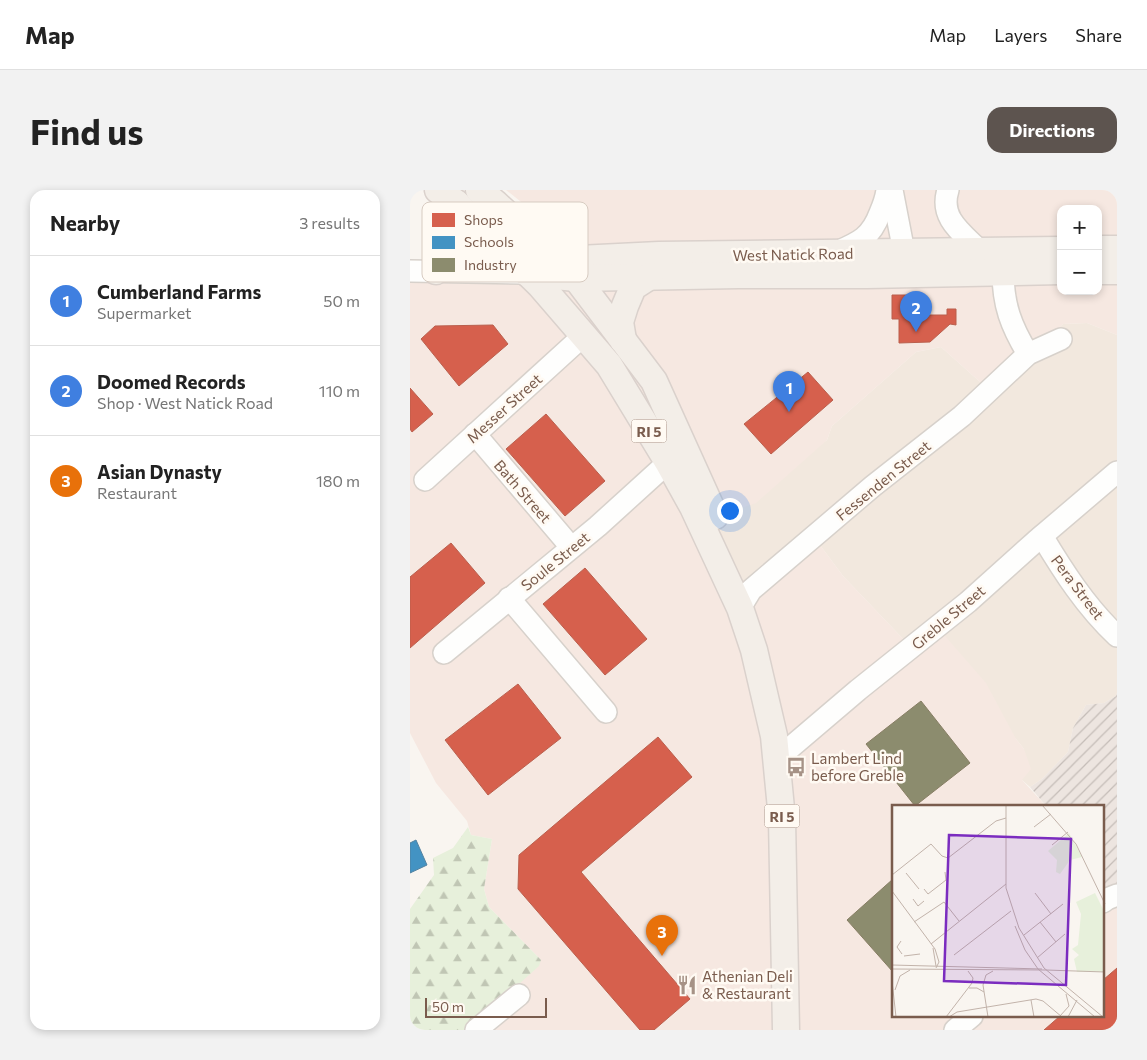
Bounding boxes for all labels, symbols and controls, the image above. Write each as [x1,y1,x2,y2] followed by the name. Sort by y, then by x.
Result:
[25,20,75,49] text: Map
[929,24,966,46] text: Map
[994,24,1047,46] text: Layers
[1075,24,1122,46] text: Share
[987,107,1117,153] button: Directions
[30,109,144,152] text: Find us
[422,202,588,282] legend
[1057,205,1102,295] map controls
[1057,205,1102,250] button: +
[50,210,120,235] text: Nearby
[464,211,503,228] text: Shops
[299,213,360,232] text: 3 results
[464,233,514,250] text: Schools
[733,244,853,264] street label: West Natick Road
[1057,250,1102,295] button: −
[464,256,517,273] text: Industry
[97,280,261,303] text: Cumberland Farms
[62,291,70,310] text: 1
[323,291,360,310] text: 50 m
[900,291,932,332] pin: 2
[97,303,192,322] text: Supermarket
[97,370,246,393] text: Doomed Records
[463,370,545,446] street label: Messer Street
[773,371,805,412] pin: 1
[61,381,71,400] text: 2
[319,381,360,400] text: 110 m
[97,393,273,412] text: Shop · West Natick Road
[632,420,666,442] road number: RI 5
[832,436,934,524] street label: Fessenden Street
[491,456,555,526] street label: Bath Street
[97,460,222,483] text: Asian Dynasty
[61,471,71,490] text: 3
[316,471,360,490] text: 180 m
[97,483,177,502] text: Restaurant
[717,498,743,524] your location
[517,528,593,594] street label: Soule Street
[1048,551,1108,623] street label: Pera Street
[908,581,988,653] street label: Greble Street
[811,749,904,784] place label: Lambert Lind before Greble
[785,756,807,778] bus stop icon: Lambert Lind before Greble
[764,804,800,828] road number: RI 5
[892,805,1104,1018] inset map
[646,915,678,956] pin: 3
[702,967,793,1002] place label: Athenian Deli & Restaurant
[676,974,698,996] restaurant icon: Athenian Deli & Restaurant
[425,995,548,1018] scale bar
[432,998,464,1015] text: 50 m

